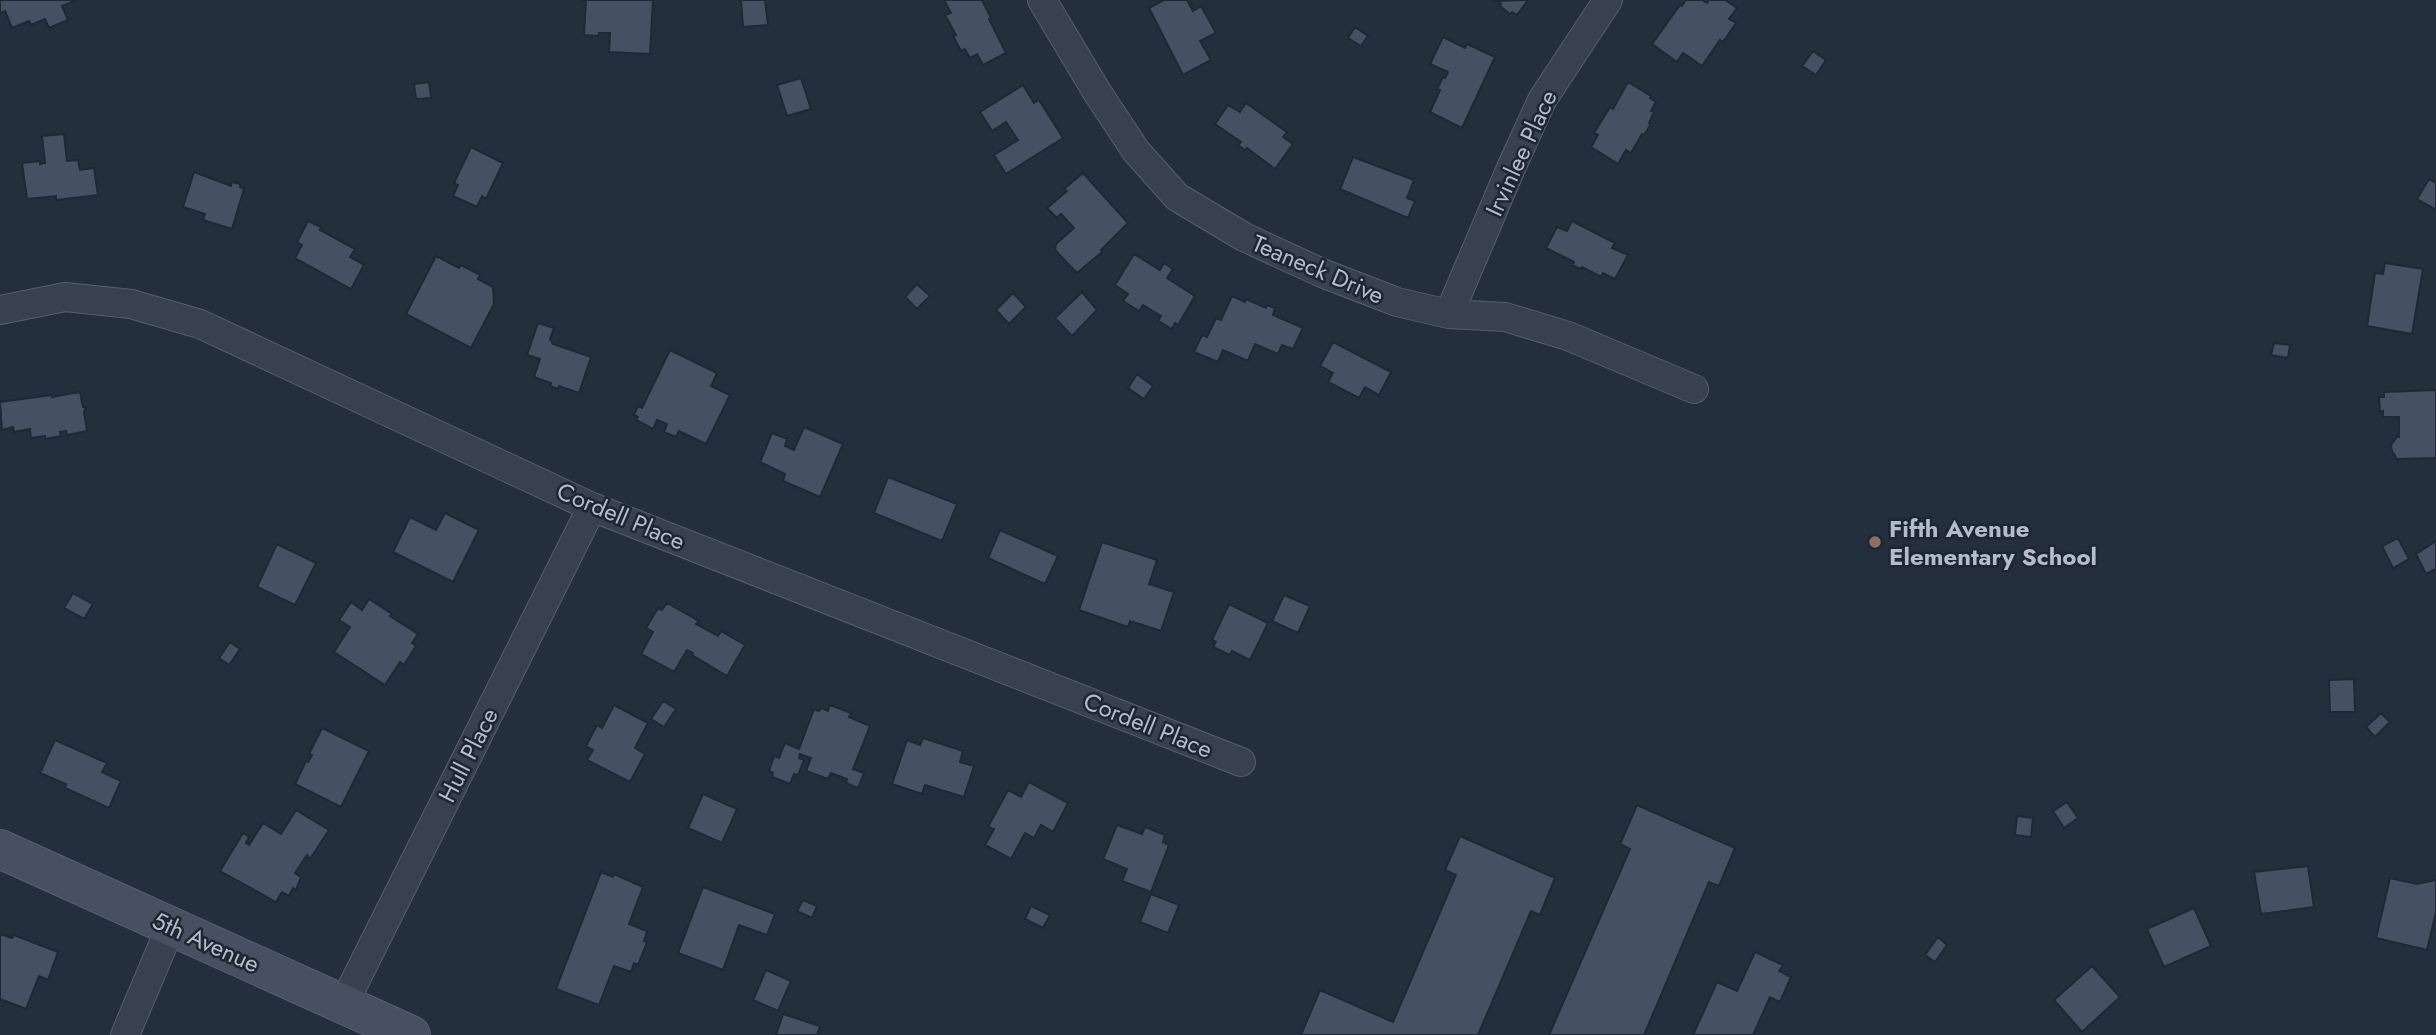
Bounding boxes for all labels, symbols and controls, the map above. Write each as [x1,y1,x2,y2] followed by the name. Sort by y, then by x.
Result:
[1476,84,1566,222] street label: Irvinlee Place
[1247,225,1389,313] street label: Teaneck Drive
[552,473,690,559] street label: Cordell Place
[1889,511,2097,574] place label: Fifth Avenue Elementary School
[1867,534,1883,550] marker: Fifth Avenue Elementary School
[1078,683,1218,767] street label: Cordell Place
[429,702,507,808] street label: Hull Place
[147,903,265,981] street label: 5th Avenue

